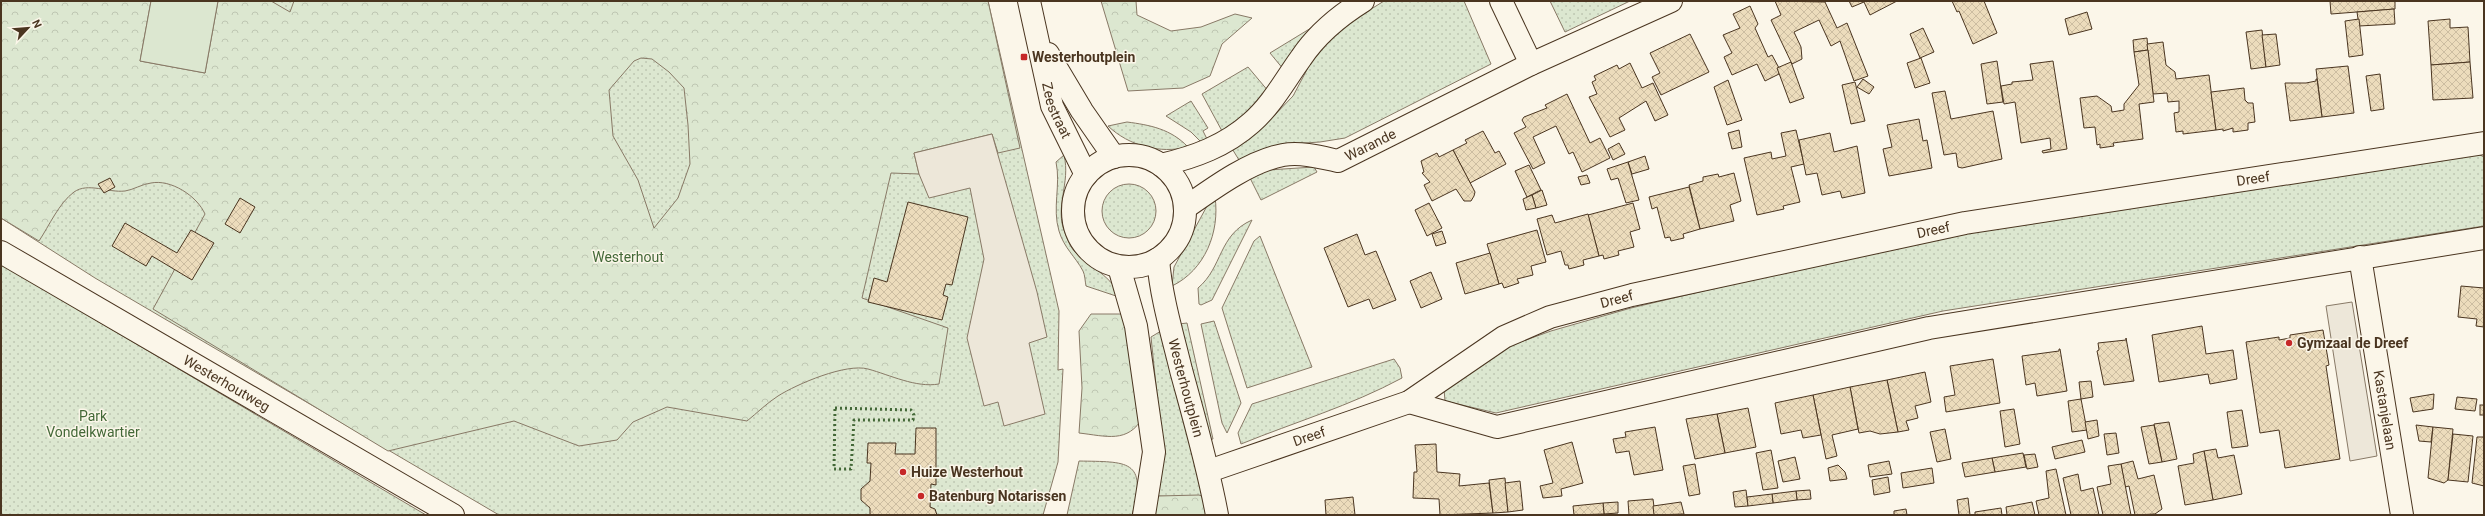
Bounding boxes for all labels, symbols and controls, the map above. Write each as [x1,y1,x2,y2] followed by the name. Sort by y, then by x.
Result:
[8,8,48,48] north arrow
[29,17,44,30] text: N
[1032,49,1135,65] place label: Westerhoutplein
[1019,52,1029,62] marker: Westerhoutplein
[1039,81,1075,141] street label: Zeestraat
[1342,125,1398,164] street label: Warande
[2235,168,2271,189] street label: Dreef
[1915,218,1952,241] street label: Dreef
[592,249,664,265] park label: Westerhout
[1599,287,1635,311] street label: Dreef
[2297,335,2409,351] place label: Gymzaal de Dreef
[1165,337,1207,439] street label: Westerhoutplein
[2284,338,2294,348] marker: Gymzaal de Dreef
[180,352,273,415] street label: Westerhoutweg
[2371,369,2399,451] street label: Kastanjelaan
[46,408,140,440] park label: Park Vondelkwartier
[1291,423,1328,449] street label: Dreef
[911,464,1023,480] place label: Huize Westerhout
[898,467,908,477] marker: Huize Westerhout
[929,488,1067,504] place label: Batenburg Notarissen
[916,491,926,501] marker: Batenburg Notarissen

